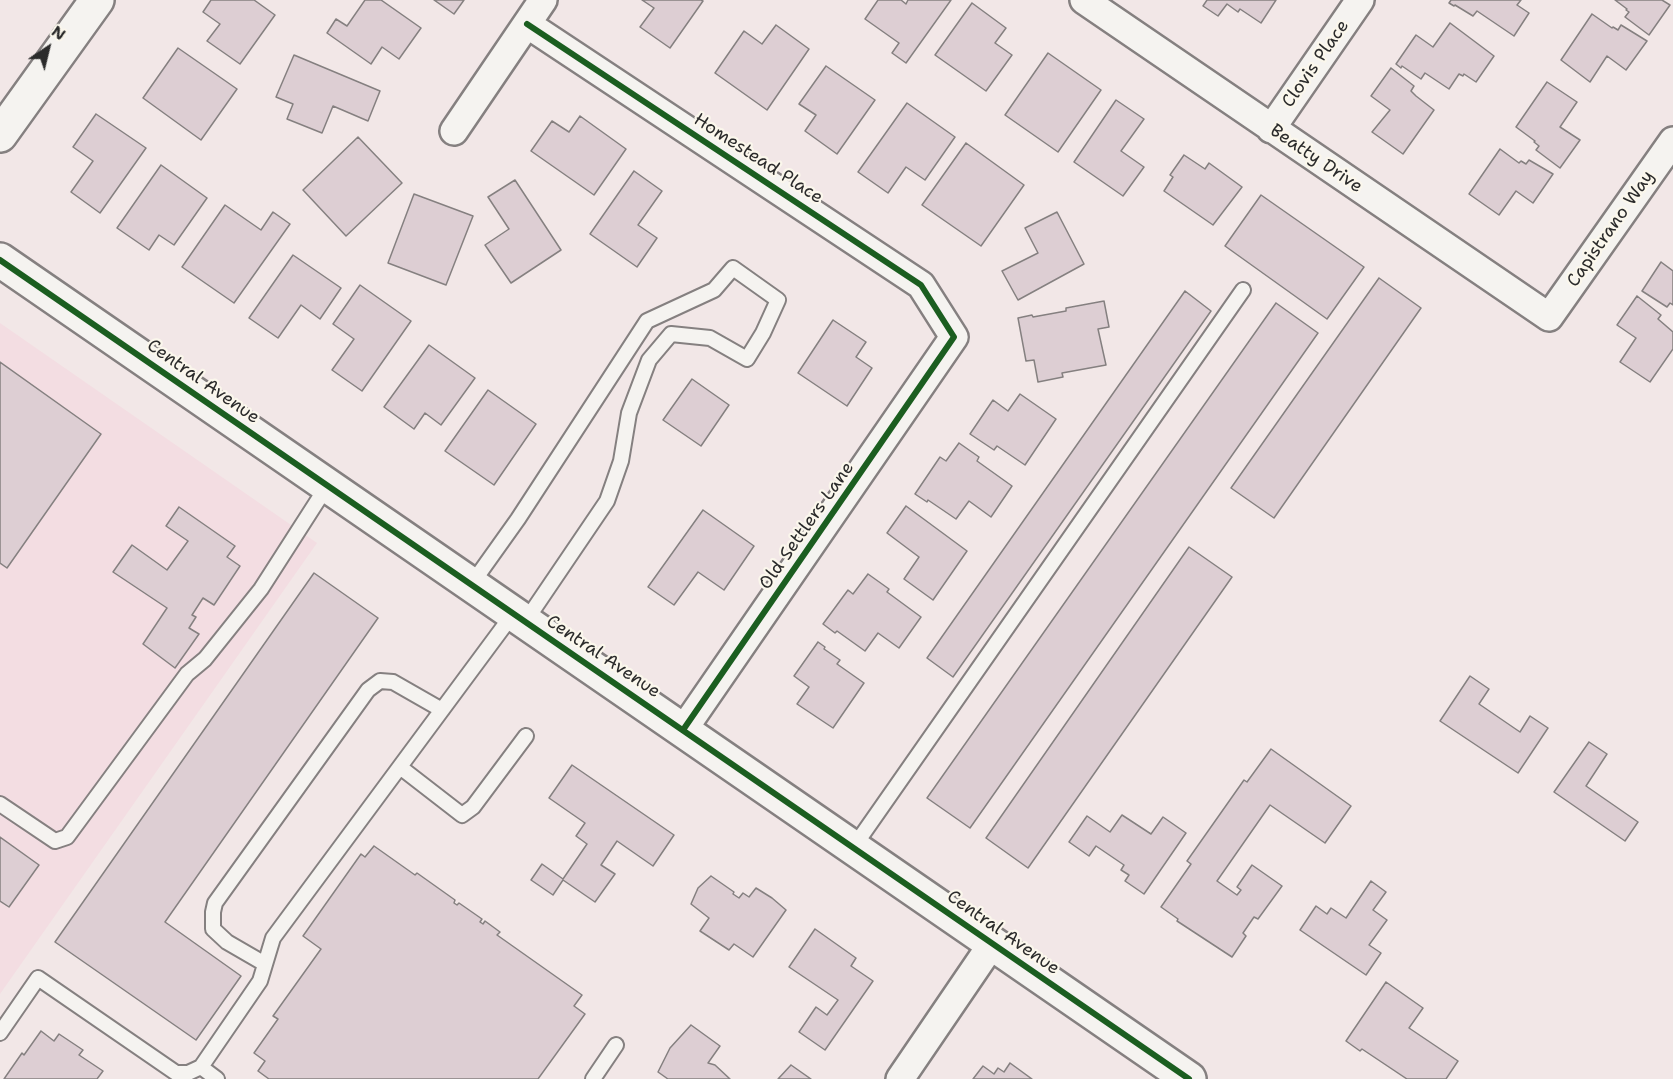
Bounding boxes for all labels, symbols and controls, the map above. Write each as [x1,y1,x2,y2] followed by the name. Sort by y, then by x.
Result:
[1278,16,1354,112] street label: Clovis Place
[18,18,78,78] north arrow
[47,21,70,45] text: N
[689,109,827,209] street label: Homestead Place
[1266,120,1366,198] street label: Beatty Drive
[1563,167,1659,291] street label: Capistrano Way
[142,335,264,429] street label: Central Avenue
[755,458,859,594] street label: Old Settlers Lane
[542,611,664,703] street label: Central Avenue
[942,886,1064,980] street label: Central Avenue

